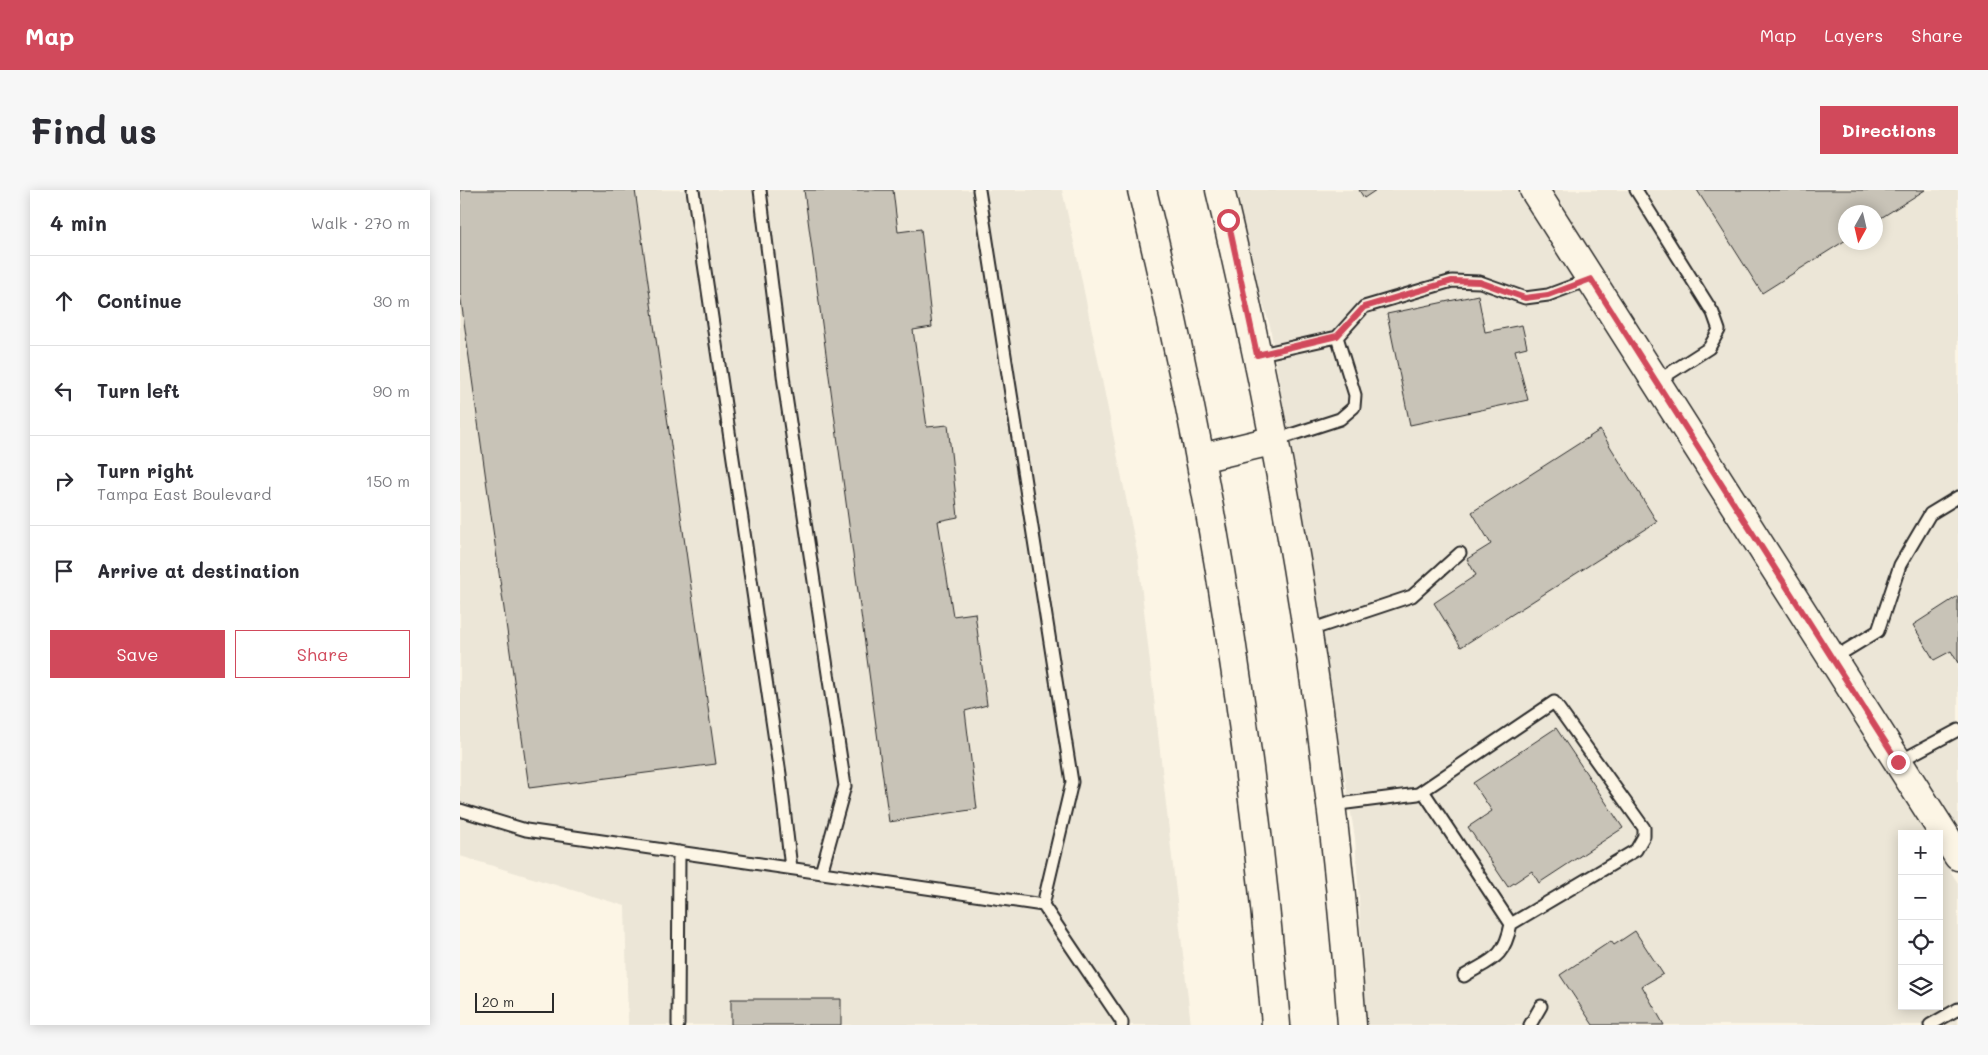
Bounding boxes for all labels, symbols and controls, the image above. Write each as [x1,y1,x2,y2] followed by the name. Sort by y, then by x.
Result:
[25,20,74,51] text: Map
[1760,23,1796,47] text: Map
[1824,23,1883,47] text: Layers
[1911,23,1963,47] text: Share
[1820,106,1958,154] button: Directions
[30,107,157,153] text: Find us
[1838,205,1883,250] north arrow
[50,209,107,236] text: 4 min
[1217,209,1240,232] route start
[311,212,410,233] text: Walk · 270 m
[50,287,78,315] icon: ahead
[97,288,182,313] text: Continue
[373,290,410,311] text: 30 m
[50,377,78,405] icon: left
[97,378,180,403] text: Turn left
[373,380,410,401] text: 90 m
[97,458,194,483] text: Turn right
[50,467,78,495] icon: right
[366,470,410,491] text: 150 m
[97,483,271,504] text: Tampa East Boulevard
[50,557,78,585] icon: arrive
[97,558,300,583] text: Arrive at destination
[50,630,225,678] button: Save
[235,630,410,678] button: Share
[1887,751,1910,774] route end
[1898,830,1943,1010] map controls
[1898,830,1943,875] button: +
[1898,875,1943,920] button: −
[1898,920,1943,965] button: locate
[1898,965,1943,1010] button: layers
[475,990,554,1013] scale bar
[482,992,514,1011] text: 20 m

